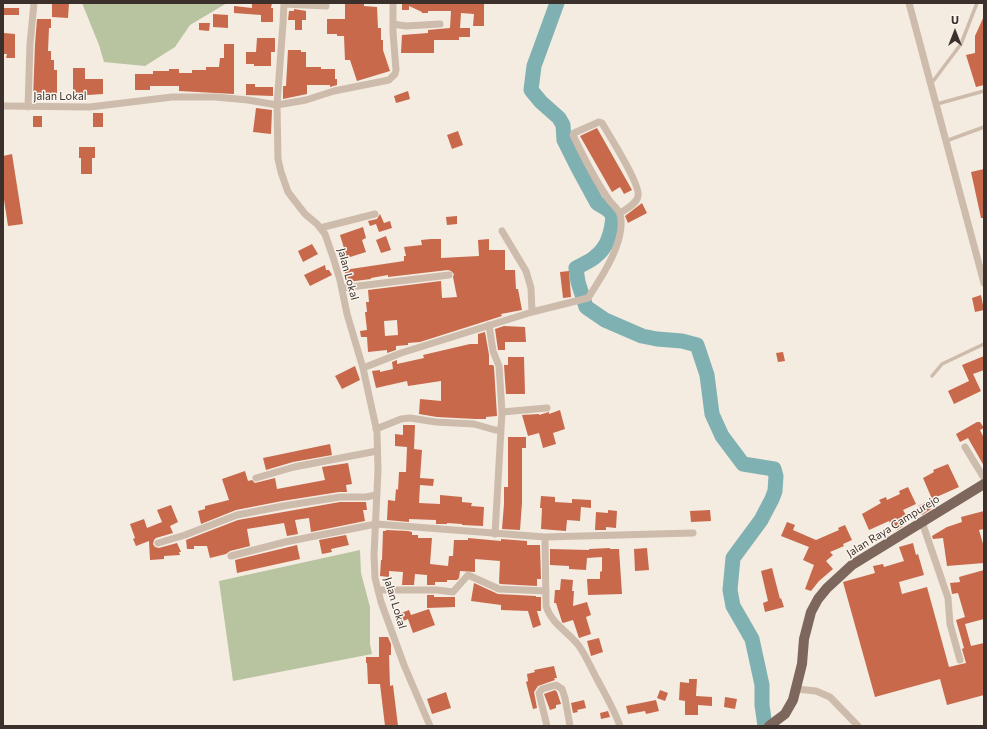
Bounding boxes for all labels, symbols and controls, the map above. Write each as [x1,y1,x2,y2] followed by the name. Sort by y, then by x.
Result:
[935,12,975,52] north arrow
[951,13,959,26] text: U
[33,89,87,103] street label: Jalan Lokal
[335,247,361,301] street label: Jalan Lokal
[844,492,942,560] street label: Jalan Raya Campurejo
[381,576,409,630] street label: Jalan Lokal

